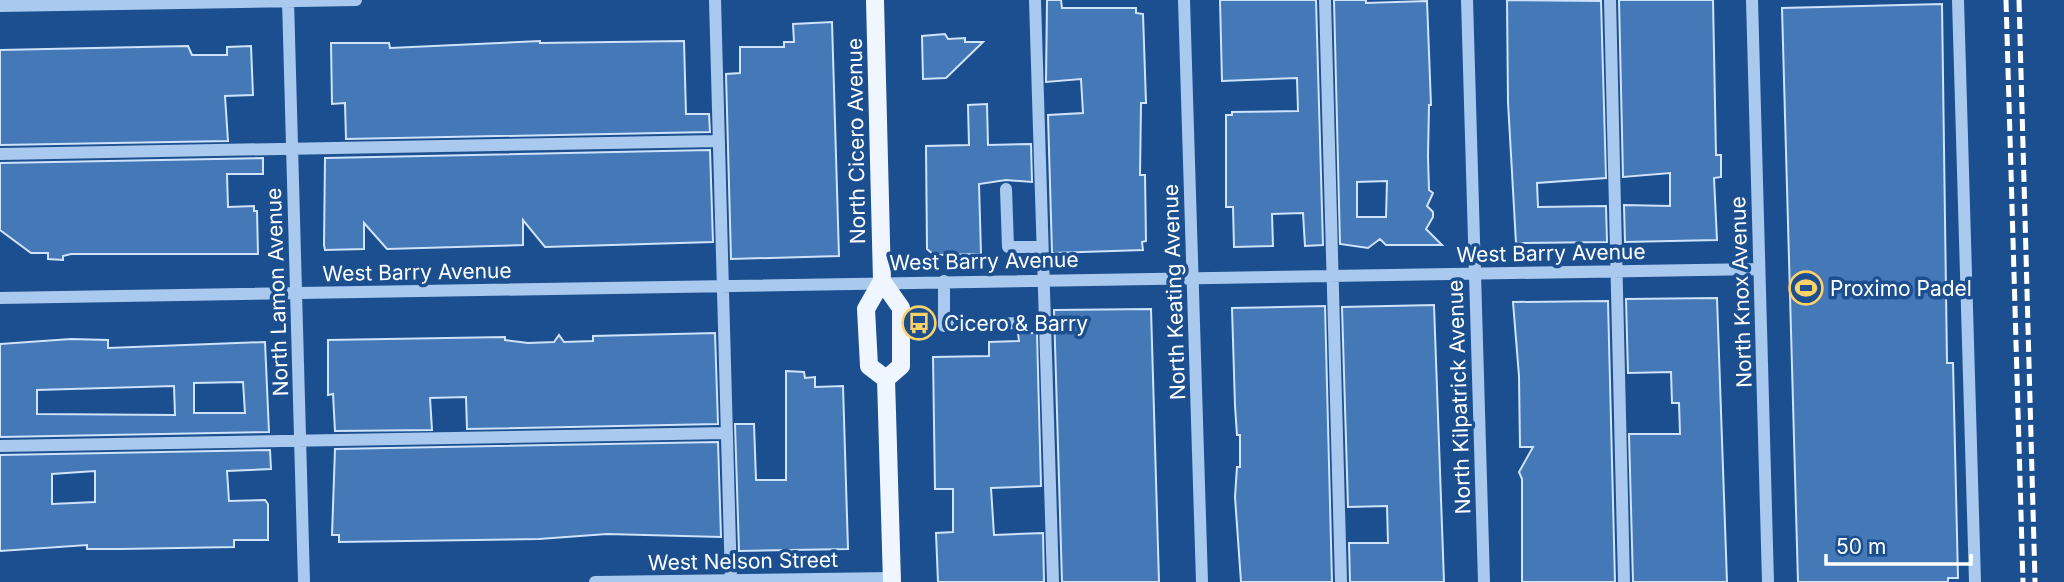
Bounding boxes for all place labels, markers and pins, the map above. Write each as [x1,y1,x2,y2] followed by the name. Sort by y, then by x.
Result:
[1787,269,1825,307] sports icon: Proximo Padel
[1830,276,1972,301] place label: Proximo Padel
[900,304,938,342] bus stop icon: Cicero & Barry
[944,311,1088,336] place label: Cicero & Barry

